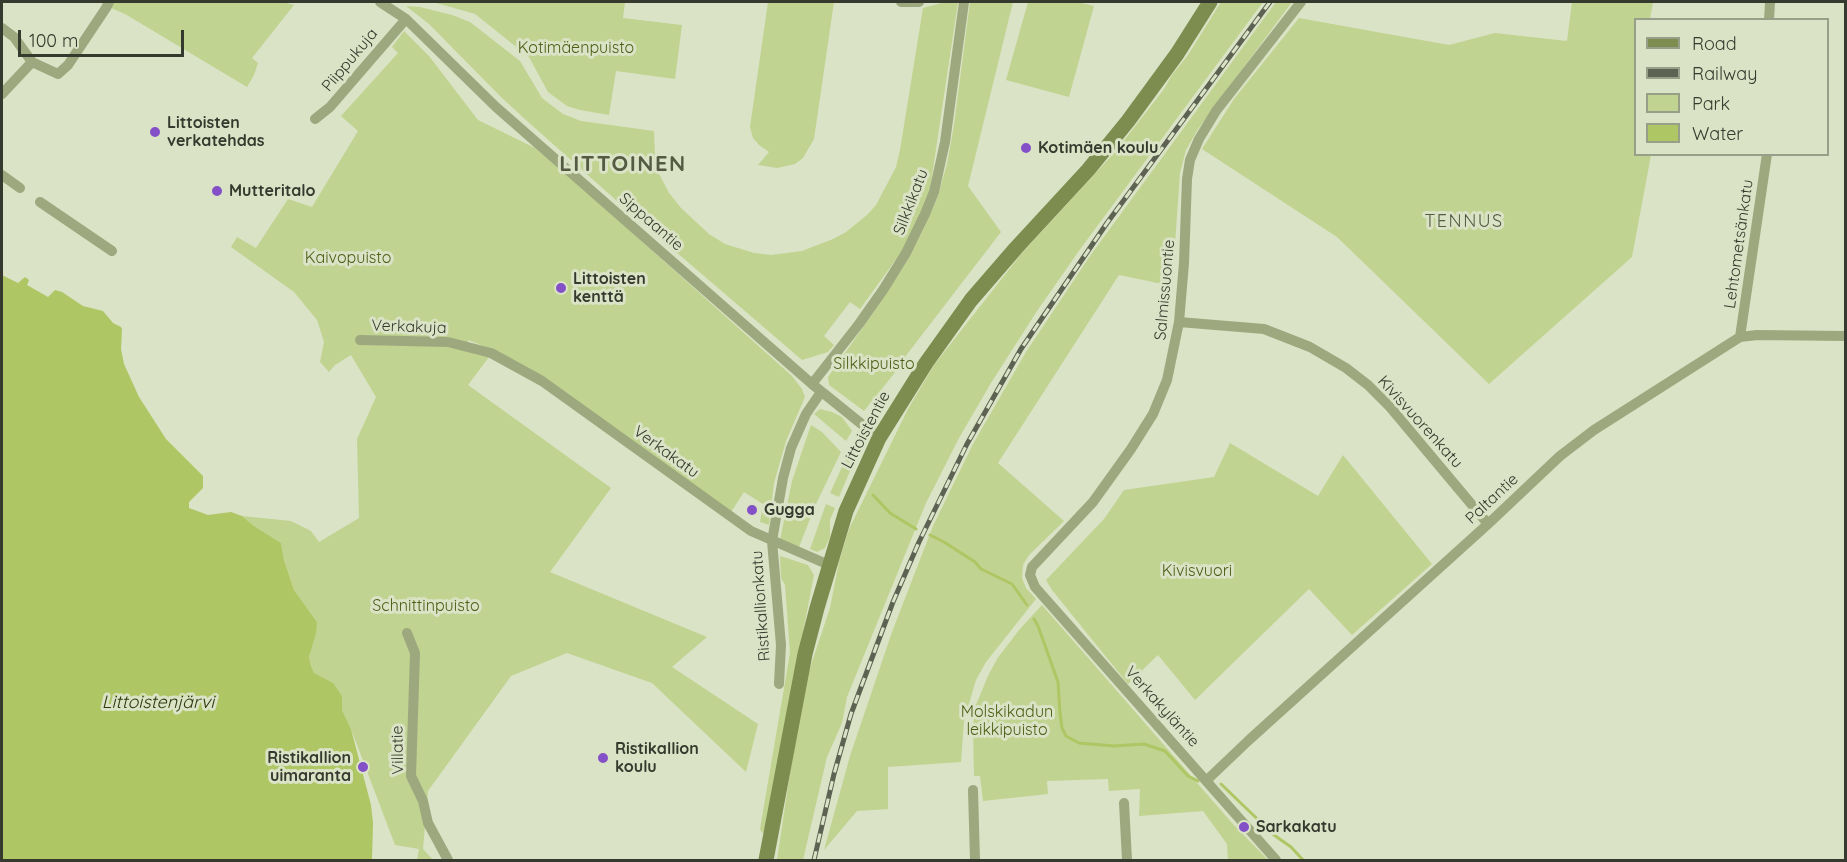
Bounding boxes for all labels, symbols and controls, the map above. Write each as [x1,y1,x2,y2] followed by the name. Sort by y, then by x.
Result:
[21,18,188,56] scale bar
[1634,18,1829,156] legend
[318,25,382,95] street label: Piippukuja
[29,29,78,52] text: 100 m
[1692,32,1737,55] text: Road
[518,38,634,58] park label: Kotimäenpuisto
[1692,62,1758,85] text: Railway
[1692,92,1730,115] text: Park
[167,113,264,151] place label: Littoisten verkatehdas
[1692,122,1743,145] text: Water
[148,125,162,139] marker: Littoisten verkatehdas
[1038,138,1158,158] place label: Kotimäen koulu
[1019,141,1033,155] marker: Kotimäen koulu
[559,151,687,177] district label: LITTOINEN
[890,166,932,238] street label: Silkkikatu
[1720,178,1758,310] street label: Lehtometsänkatu
[229,181,315,201] place label: Mutteritalo
[210,184,224,198] marker: Mutteritalo
[615,189,687,255] street label: Sippaantie
[1424,211,1504,233] district label: TENNUS
[1151,239,1179,341] street label: Salmissuontie
[305,248,391,268] park label: Kaivopuisto
[573,269,646,307] place label: Littoisten kenttä
[554,281,568,295] marker: Littoisten kenttä
[371,316,447,338] street label: Verkakuja
[833,354,915,374] park label: Silkkipuisto
[1373,372,1467,472] street label: Kivisvuorenkatu
[838,388,894,472] street label: Littoistentie
[629,422,703,482] street label: Verkakatu
[1462,470,1522,528] street label: Paltantie
[764,500,815,520] place label: Gugga
[745,503,759,517] marker: Gugga
[748,550,774,662] street label: Ristikallionkatu
[1162,561,1232,581] park label: Kivisvuori
[372,596,480,616] park label: Schnittinpuisto
[1121,663,1203,751] street label: Verkakyläntie
[102,692,214,714] water label: Littoistenjärvi
[961,702,1053,740] park label: Molskikadun leikkipuisto
[388,725,408,775] street label: Villatie
[615,739,699,777] place label: Ristikallion koulu
[267,748,351,786] place label: Ristikallion uimaranta
[596,751,610,765] marker: Ristikallion koulu
[356,760,370,774] marker: Ristikallion uimaranta
[1256,817,1337,837] place label: Sarkakatu
[1237,820,1251,834] marker: Sarkakatu

